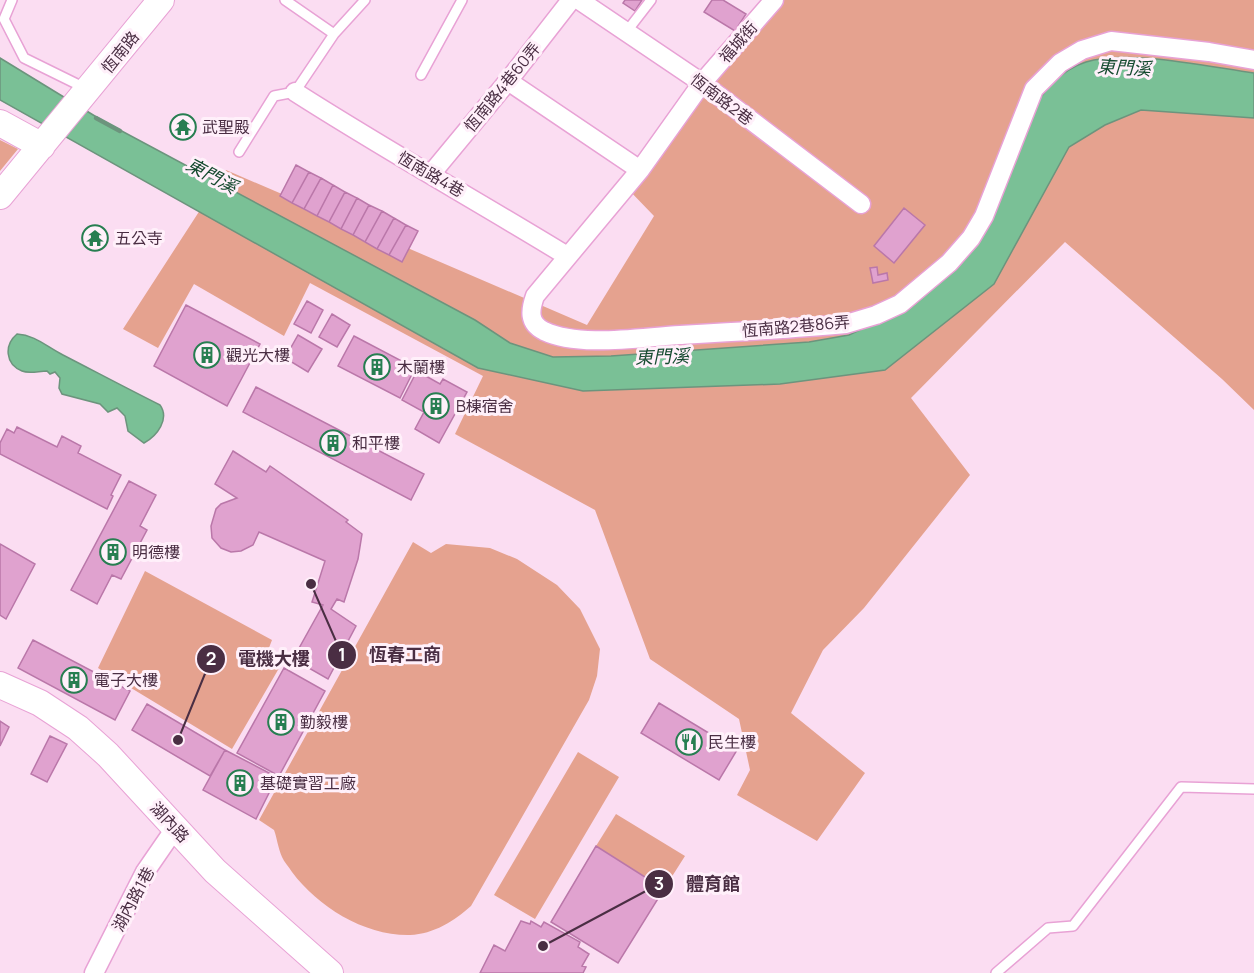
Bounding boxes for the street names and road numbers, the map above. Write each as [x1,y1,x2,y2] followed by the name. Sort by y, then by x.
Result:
[714,17,762,67] street label: 福城街
[96,26,144,78] street label: 恆南路
[459,38,545,136] street label: 恆南路4巷60弄
[686,68,758,130] street label: 恆南路2巷
[394,146,468,202] street label: 恆南路4巷
[741,310,851,342] street label: 恆南路2巷86弄
[146,797,194,847] street label: 湖內路
[107,863,159,935] street label: 湖內路1巷

